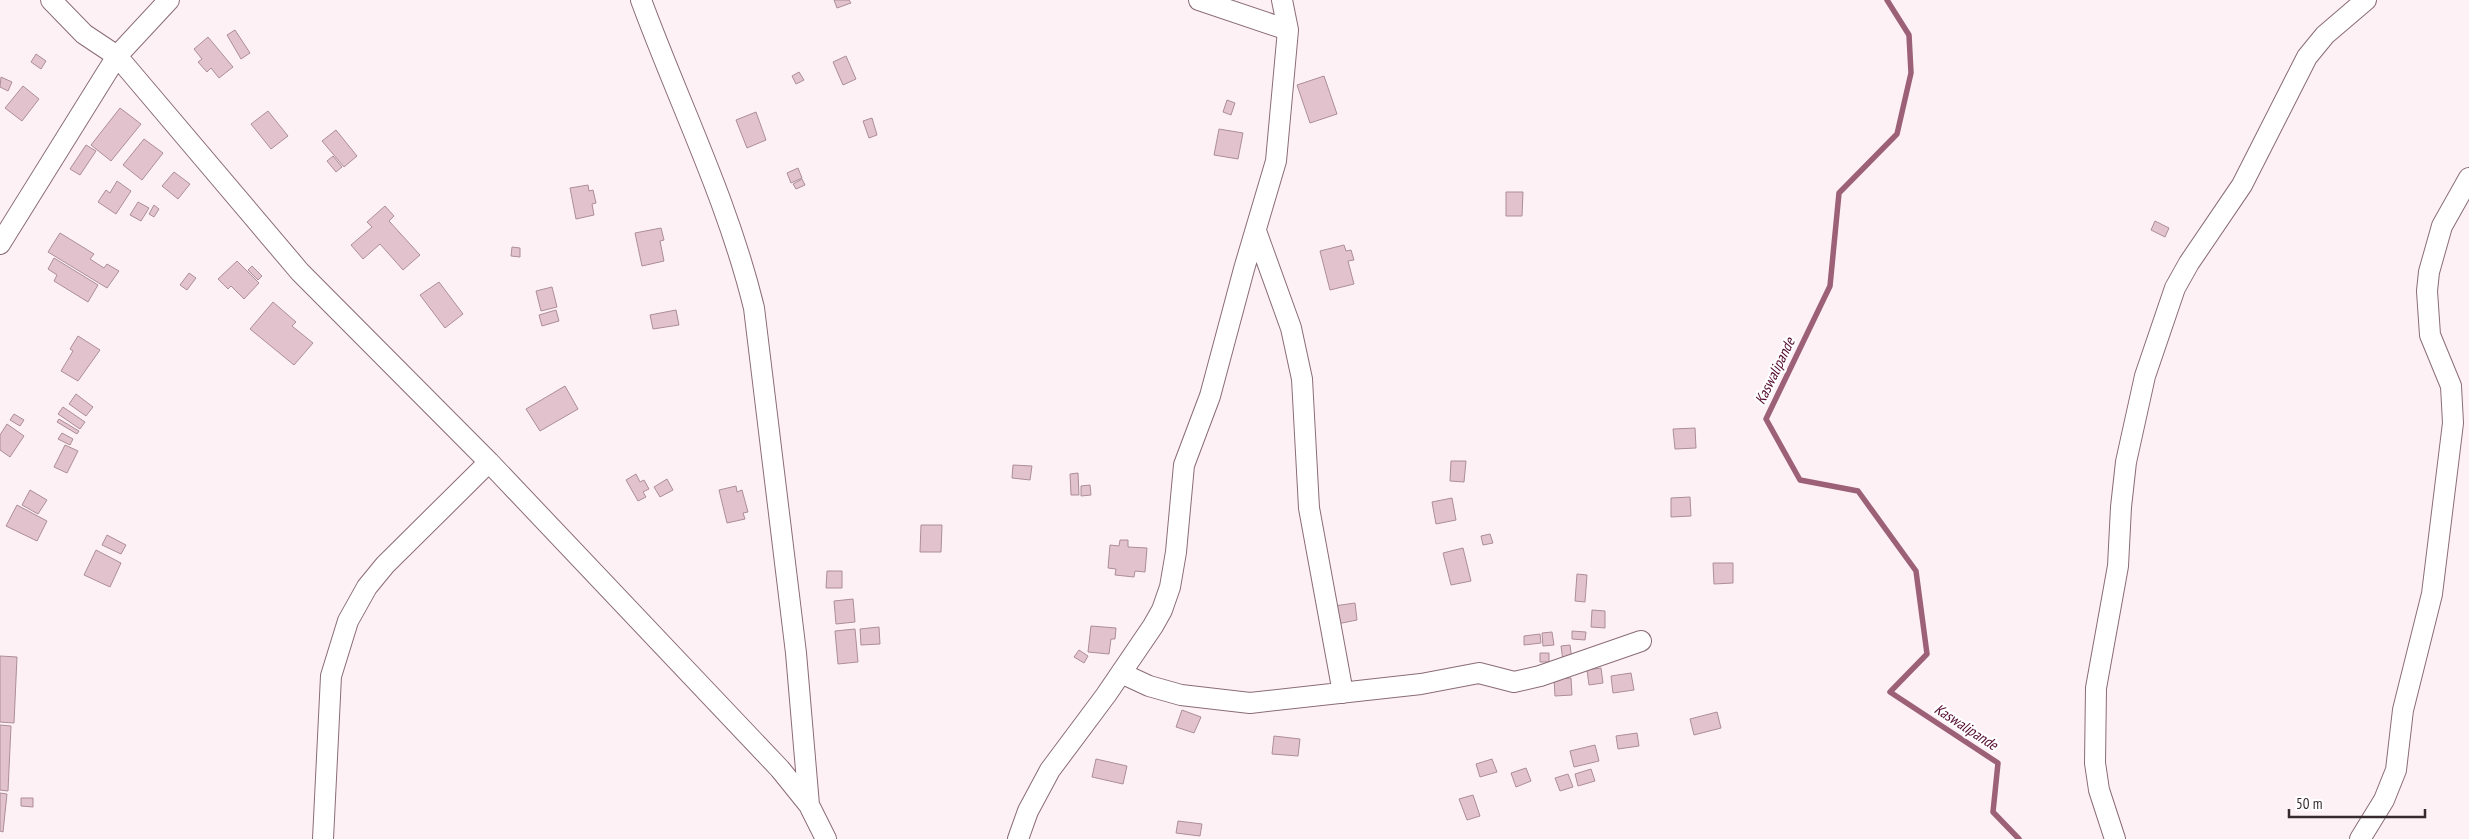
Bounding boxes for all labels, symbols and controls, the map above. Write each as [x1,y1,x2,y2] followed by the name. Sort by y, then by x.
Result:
[1750,334,1799,407] water label: Kaswalipande
[1931,699,2002,754] water label: Kaswalipande
[2289,786,2425,818] scale bar
[2296,794,2322,813] text: 50 m

